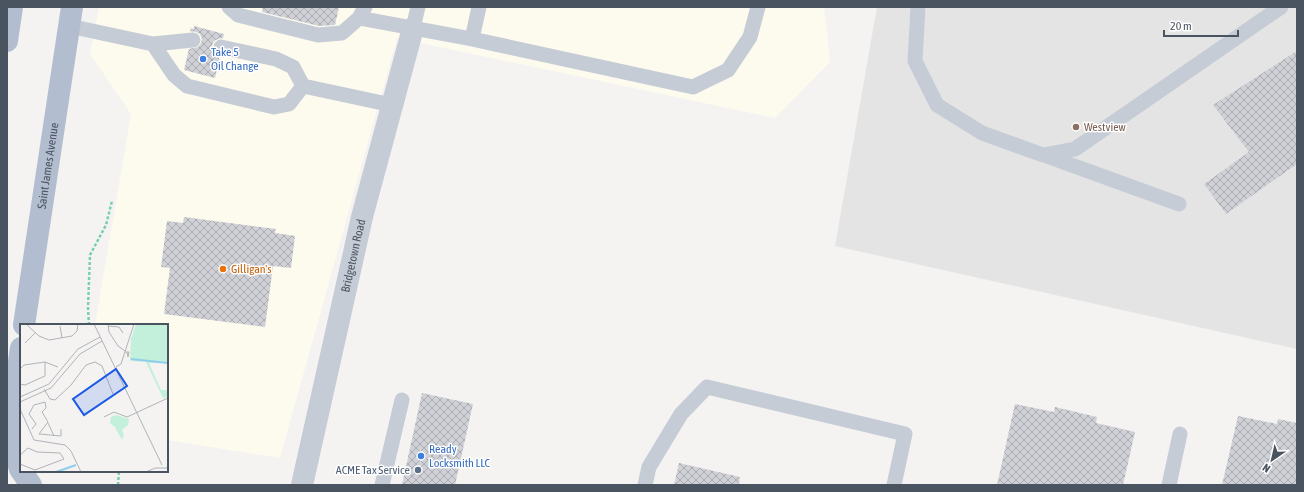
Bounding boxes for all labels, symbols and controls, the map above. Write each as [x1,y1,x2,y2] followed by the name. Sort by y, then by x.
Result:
[1164,12,1238,38] scale bar
[1170,19,1192,33] text: 20 m
[211,45,259,73] place label: Take 5 Oil Change
[198,54,208,64] marker: Take 5 Oil Change
[1084,120,1126,134] place label: Westview
[35,122,61,210] street label: Saint James Avenue
[1071,122,1081,132] marker: Westview
[338,218,368,294] street label: Bridgetown Road
[231,262,272,276] place label: Gilligan's
[218,264,228,274] marker: Gilligan's
[20,324,168,472] inset map
[1252,440,1292,480] north arrow
[429,442,491,470] place label: Ready Locksmith LLC
[416,451,426,461] marker: Ready Locksmith LLC
[1260,461,1272,475] text: N
[336,463,410,477] place label: ACME Tax Service
[413,465,423,475] marker: ACME Tax Service

